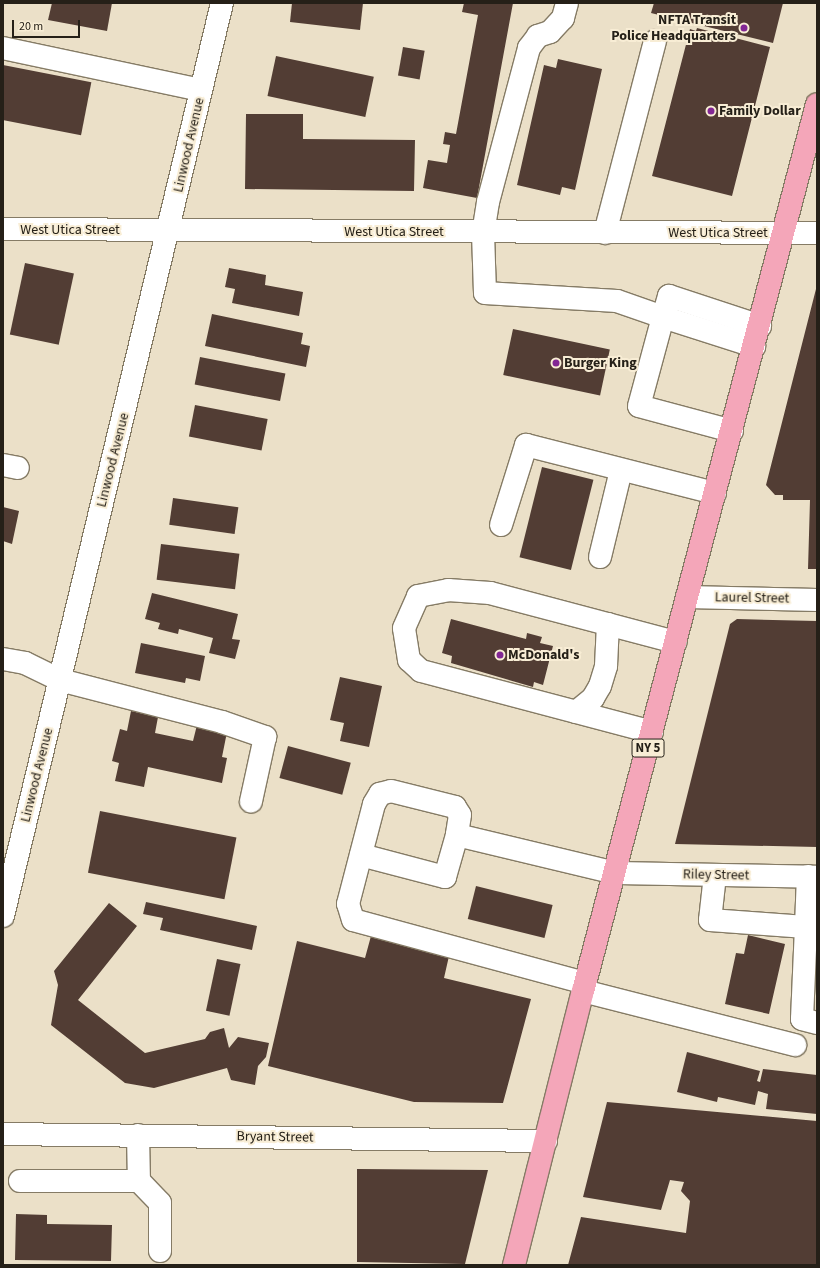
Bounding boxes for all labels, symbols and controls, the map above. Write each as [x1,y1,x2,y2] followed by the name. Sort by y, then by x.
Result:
[14,12,82,38] scale bar
[611,12,736,44] place label: NFTA Transit Police Headquarters
[19,18,43,35] text: 20 m
[739,23,749,33] marker: NFTA Transit Police Headquarters
[170,96,208,194] street label: Linwood Avenue
[719,103,801,119] place label: Family Dollar
[706,106,716,116] marker: Family Dollar
[20,222,120,238] street label: West Utica Street
[344,224,444,240] street label: West Utica Street
[668,225,768,241] street label: West Utica Street
[564,355,637,371] place label: Burger King
[551,358,561,368] marker: Burger King
[93,411,133,509] street label: Linwood Avenue
[715,589,789,607] street label: Laurel Street
[508,647,579,663] place label: McDonald's
[495,650,505,660] marker: McDonald's
[17,726,57,824] street label: Linwood Avenue
[631,737,665,759] road number: NY 5
[683,866,749,884] street label: Riley Street
[236,1128,314,1146] street label: Bryant Street

